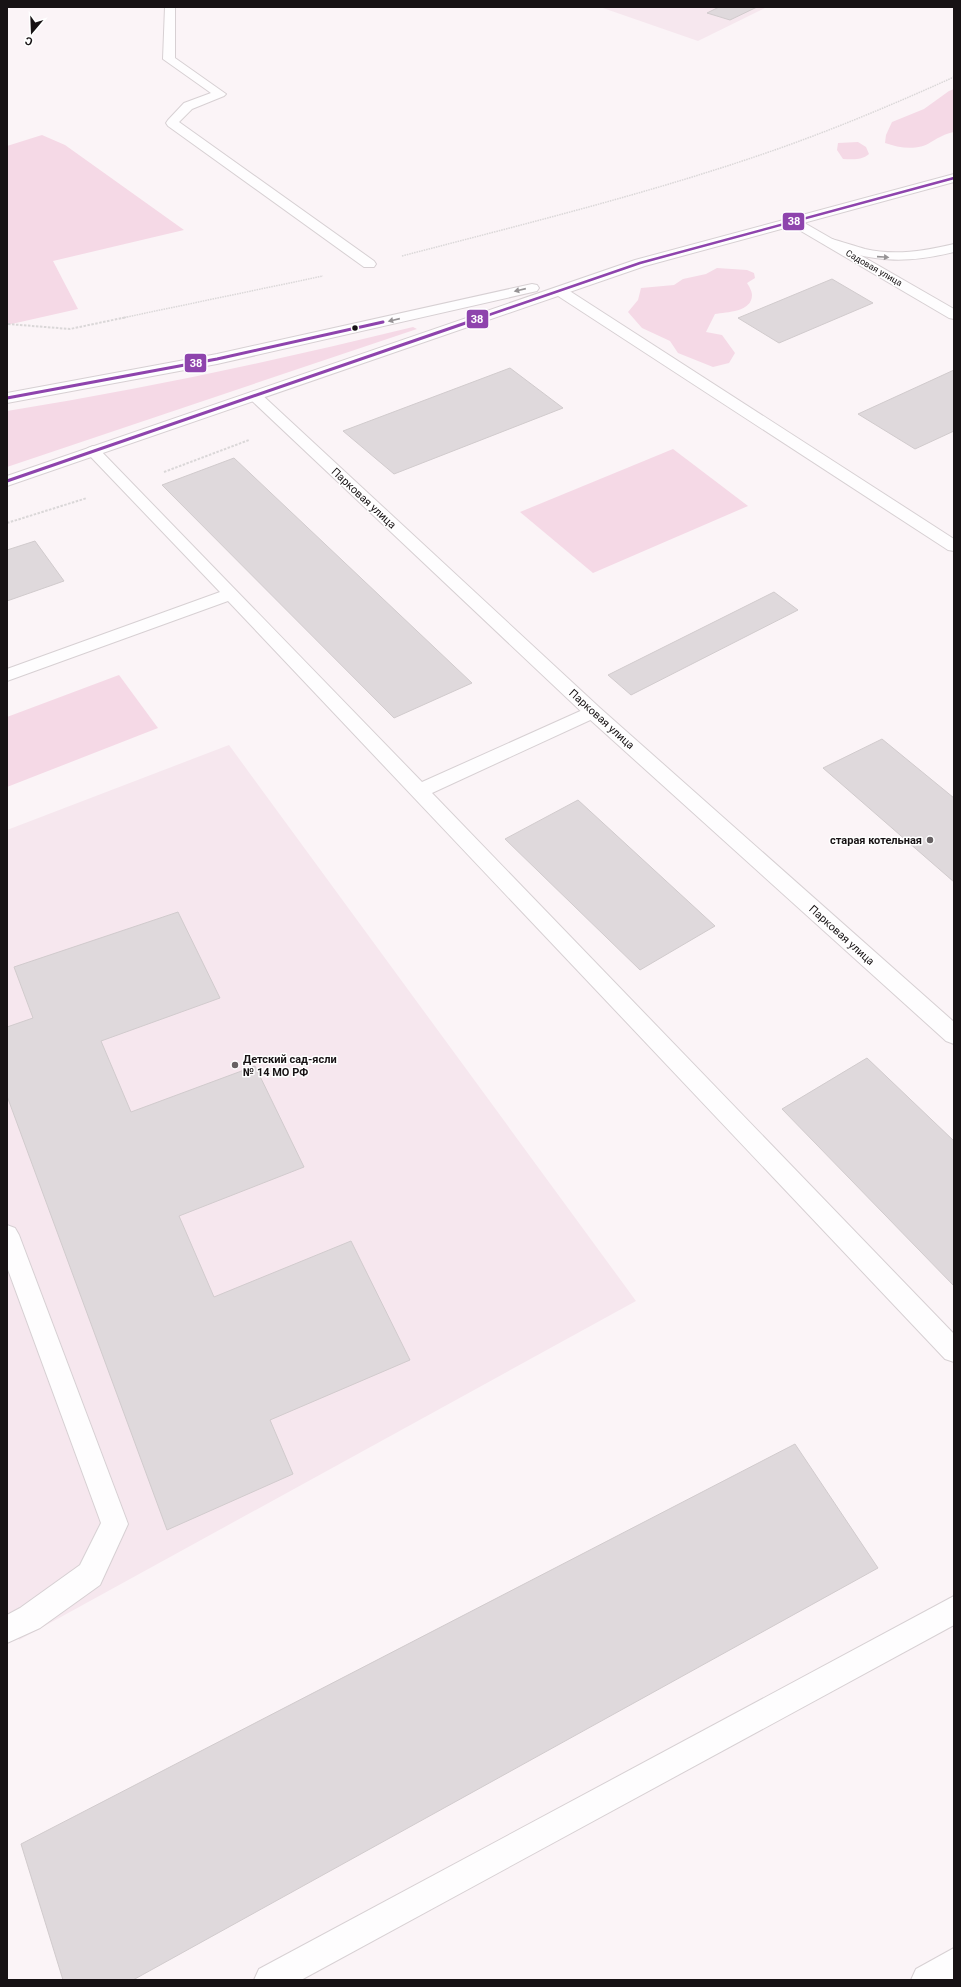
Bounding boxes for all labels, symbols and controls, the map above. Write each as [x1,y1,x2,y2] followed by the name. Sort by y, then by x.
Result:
[12,12,52,52] north arrow
[23,34,34,48] text: С
[782,212,805,231] line badge: 38
[788,215,800,228] text: 38
[844,248,904,288] street label: Садовая улица
[877,253,889,260] one-way arrow
[514,288,527,294] one-way arrow
[466,309,489,329] line badge: 38
[471,313,483,326] text: 38
[388,317,400,323] one-way arrow
[350,323,360,333] unlabelled marker
[184,353,207,373] line badge: 38
[190,357,202,370] text: 38
[329,465,399,532] street label: Парковая улица
[566,687,637,752] street label: Парковая улица
[830,834,922,847] place label: старая котельная
[925,835,935,845] marker: старая котельная
[806,903,877,968] street label: Парковая улица
[243,1053,337,1079] place label: Детский сад-ясли № 14 МО РФ
[230,1060,240,1070] marker: Детский сад-ясли № 14 МО РФ

